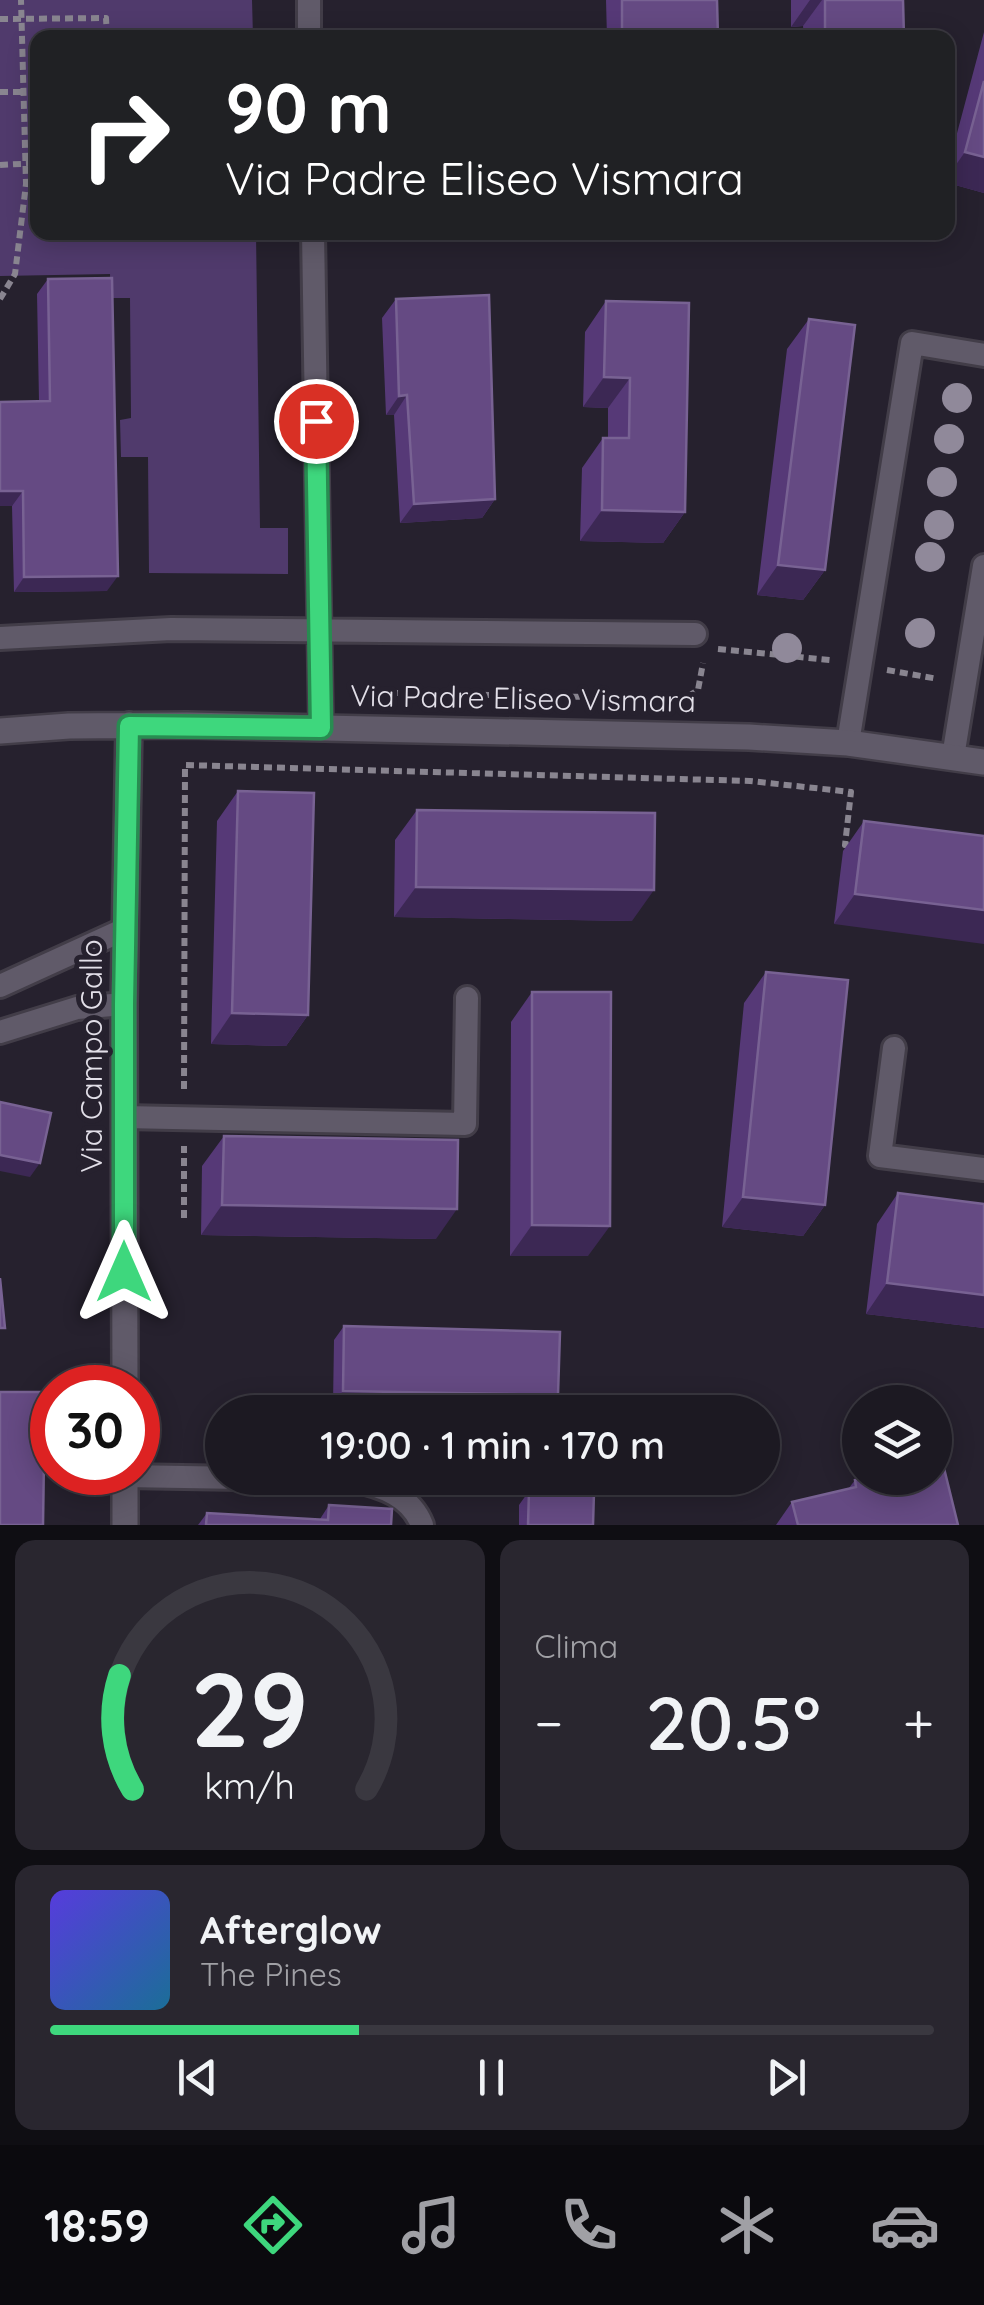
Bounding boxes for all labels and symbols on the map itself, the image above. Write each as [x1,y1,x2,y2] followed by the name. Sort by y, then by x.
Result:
[274,379,359,464] pin
[350,676,696,720] street label: Via Padre Eliseo Vismara
[72,939,110,1173] street label: Via Campo Gallo
[72,1220,176,1324] position arrow
[30,1365,160,1495] speed limit sign: 30

